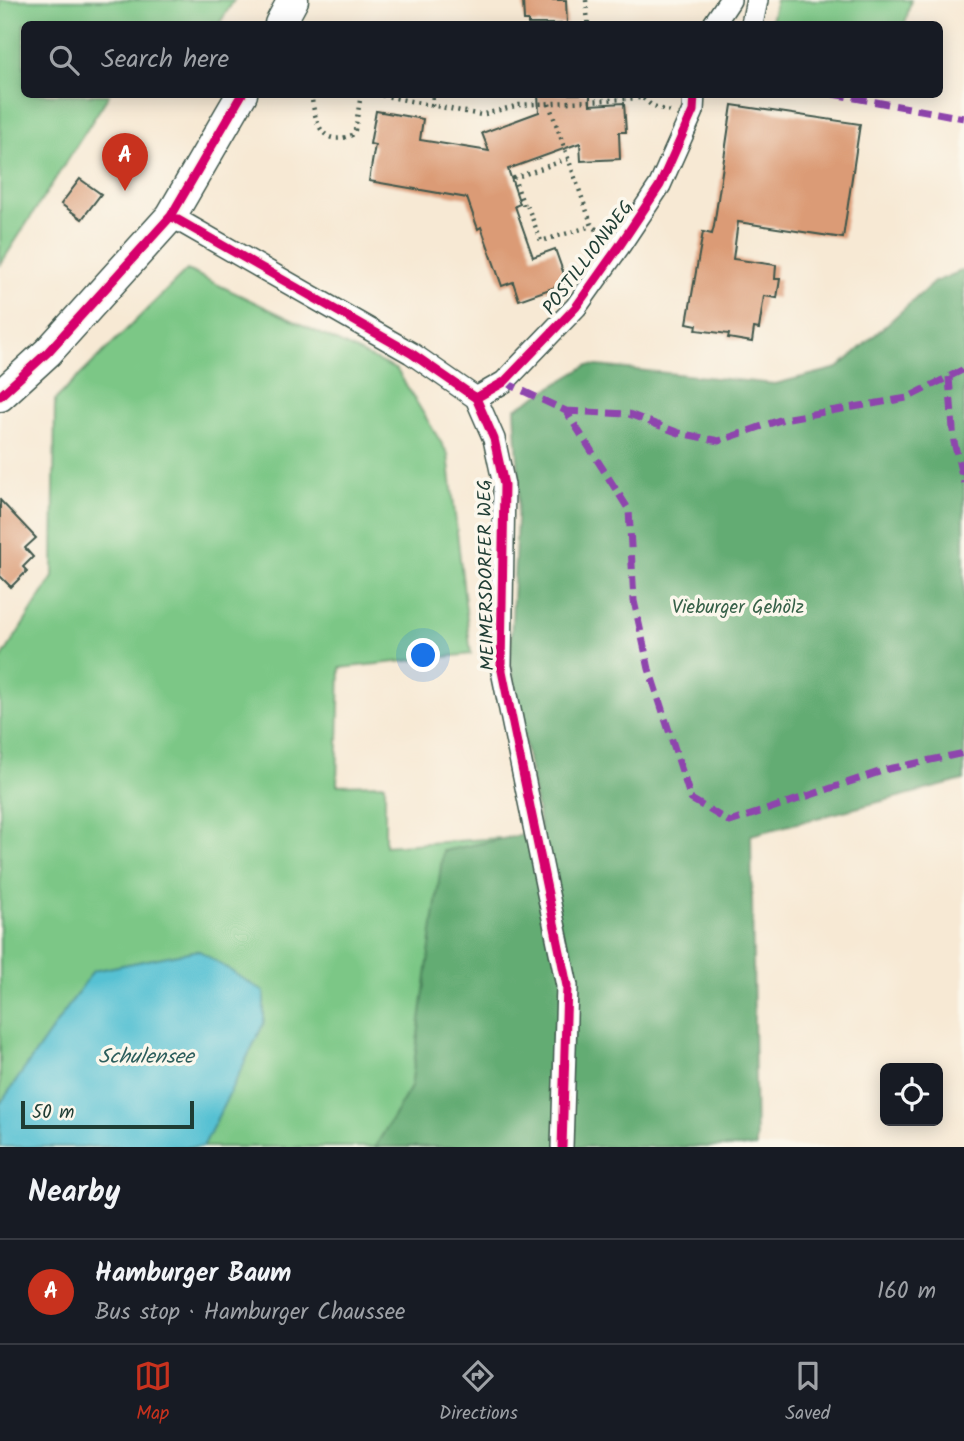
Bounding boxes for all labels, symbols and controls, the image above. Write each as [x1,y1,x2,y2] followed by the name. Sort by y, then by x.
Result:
[21,21,943,98] search box
[101,39,229,81] text: Search here
[45,41,83,79] icon: search
[102,133,148,191] pin: A
[535,195,642,322] street label: POSTILLIONWEG
[470,479,504,671] street label: MEIMERSDORFER WEG
[672,593,804,623] park label: Vieburger Gehölz
[406,638,440,672] your location
[98,1041,196,1074] water label: Schulensee
[880,1063,943,1126] map controls
[880,1063,943,1126] button: locate
[21,1098,194,1130] scale bar
[32,1098,74,1128] text: 50 m
[28,1169,120,1217] text: Nearby
[95,1253,291,1295] text: Hamburger Baum
[44,1274,58,1310] text: A
[877,1274,936,1310] text: 160 m
[95,1295,405,1331] text: Bus stop · Hamburger Chaussee
[134,1357,172,1429] tab: Map
[439,1357,518,1429] tab: Directions
[785,1357,830,1429] tab: Saved

